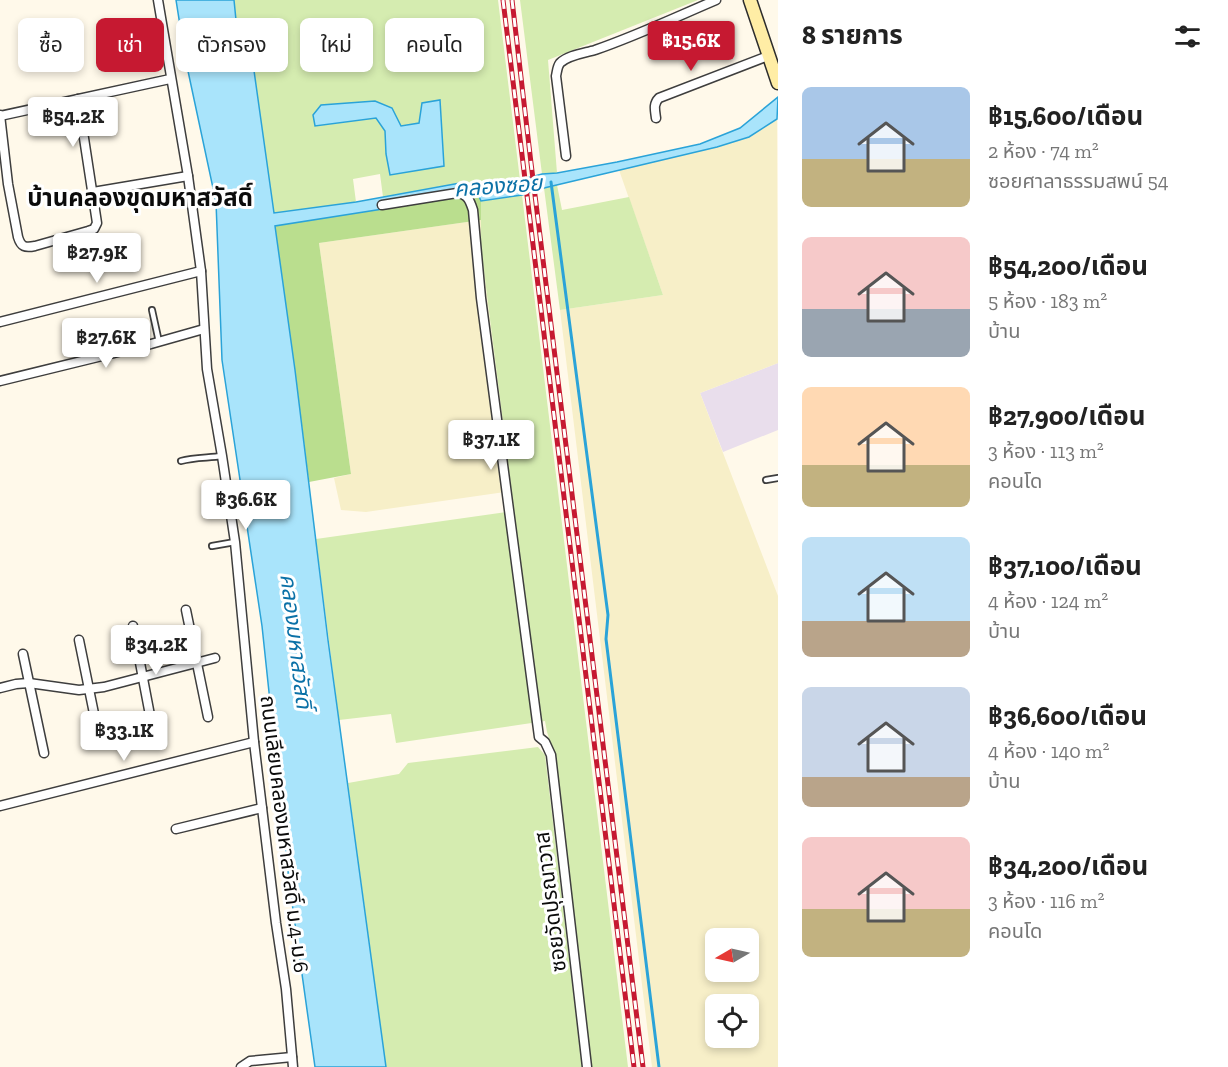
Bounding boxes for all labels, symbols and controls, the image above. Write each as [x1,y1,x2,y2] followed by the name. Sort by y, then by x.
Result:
[18,18,84,72] chip: ซื้อ
[96,18,164,72] chip: เช่า
[176,18,288,72] chip: ตัวกรอง
[300,18,373,72] chip: ใหม่
[385,18,484,72] chip: คอนโด
[802,19,903,51] text: 8 รายการ
[1171,20,1204,53] icon: filters
[642,21,740,72] pin: ฿15.6K
[662,28,720,52] text: ฿15.6K
[24,97,122,148] pin: ฿54.2K
[988,100,1143,132] text: ฿15,600/เดือน
[42,104,104,128] text: ฿54.2K
[850,111,922,183] icon: home
[988,139,1099,163] text: 2 ห้อง · 74 m²
[453,169,545,203] water label: คลองซอย
[988,169,1169,193] text: ซอยศาลาธรรมสพน์ 54
[27,182,254,213] district label: บ้านคลองขุดมหาสวัสดิ์
[48,233,146,284] pin: ฿27.9K
[67,240,127,264] text: ฿27.9K
[988,250,1148,282] text: ฿54,200/เดือน
[850,261,922,333] icon: home
[988,289,1107,313] text: 5 ห้อง · 183 m²
[57,318,155,369] pin: ฿27.6K
[988,319,1020,343] text: บ้าน
[76,325,136,349] text: ฿27.6K
[988,400,1145,432] text: ฿27,900/เดือน
[850,411,922,483] icon: home
[442,420,540,471] pin: ฿37.1K
[462,427,520,451] text: ฿37.1K
[988,439,1104,463] text: 3 ห้อง · 113 m²
[988,469,1042,493] text: คอนโด
[197,480,295,531] pin: ฿36.6K
[215,487,277,511] text: ฿36.6K
[988,550,1142,582] text: ฿37,100/เดือน
[850,561,922,633] icon: home
[274,572,318,716] water label: คลองมหาสวัสดิ์
[988,589,1108,613] text: 4 ห้อง · 124 m²
[988,619,1020,643] text: บ้าน
[107,625,205,676] pin: ฿34.2K
[125,632,187,656] text: ฿34.2K
[256,694,314,974] street label: ถนนเลียบคลองมหาสวัสดิ์ ม.4-ม.6
[988,700,1147,732] text: ฿36,600/เดือน
[75,711,173,762] pin: ฿33.1K
[850,711,922,783] icon: home
[94,718,154,742] text: ฿33.1K
[988,739,1109,763] text: 4 ห้อง · 140 m²
[988,769,1020,793] text: บ้าน
[529,830,572,973] street label: ซอยวัดปุรณาวาส
[988,850,1148,882] text: ฿34,200/เดือน
[850,861,922,933] icon: home
[988,889,1105,913] text: 3 ห้อง · 116 m²
[988,919,1042,943] text: คอนโด
[705,928,759,982] north arrow
[705,928,759,1048] map controls
[705,994,759,1048] button: locate

